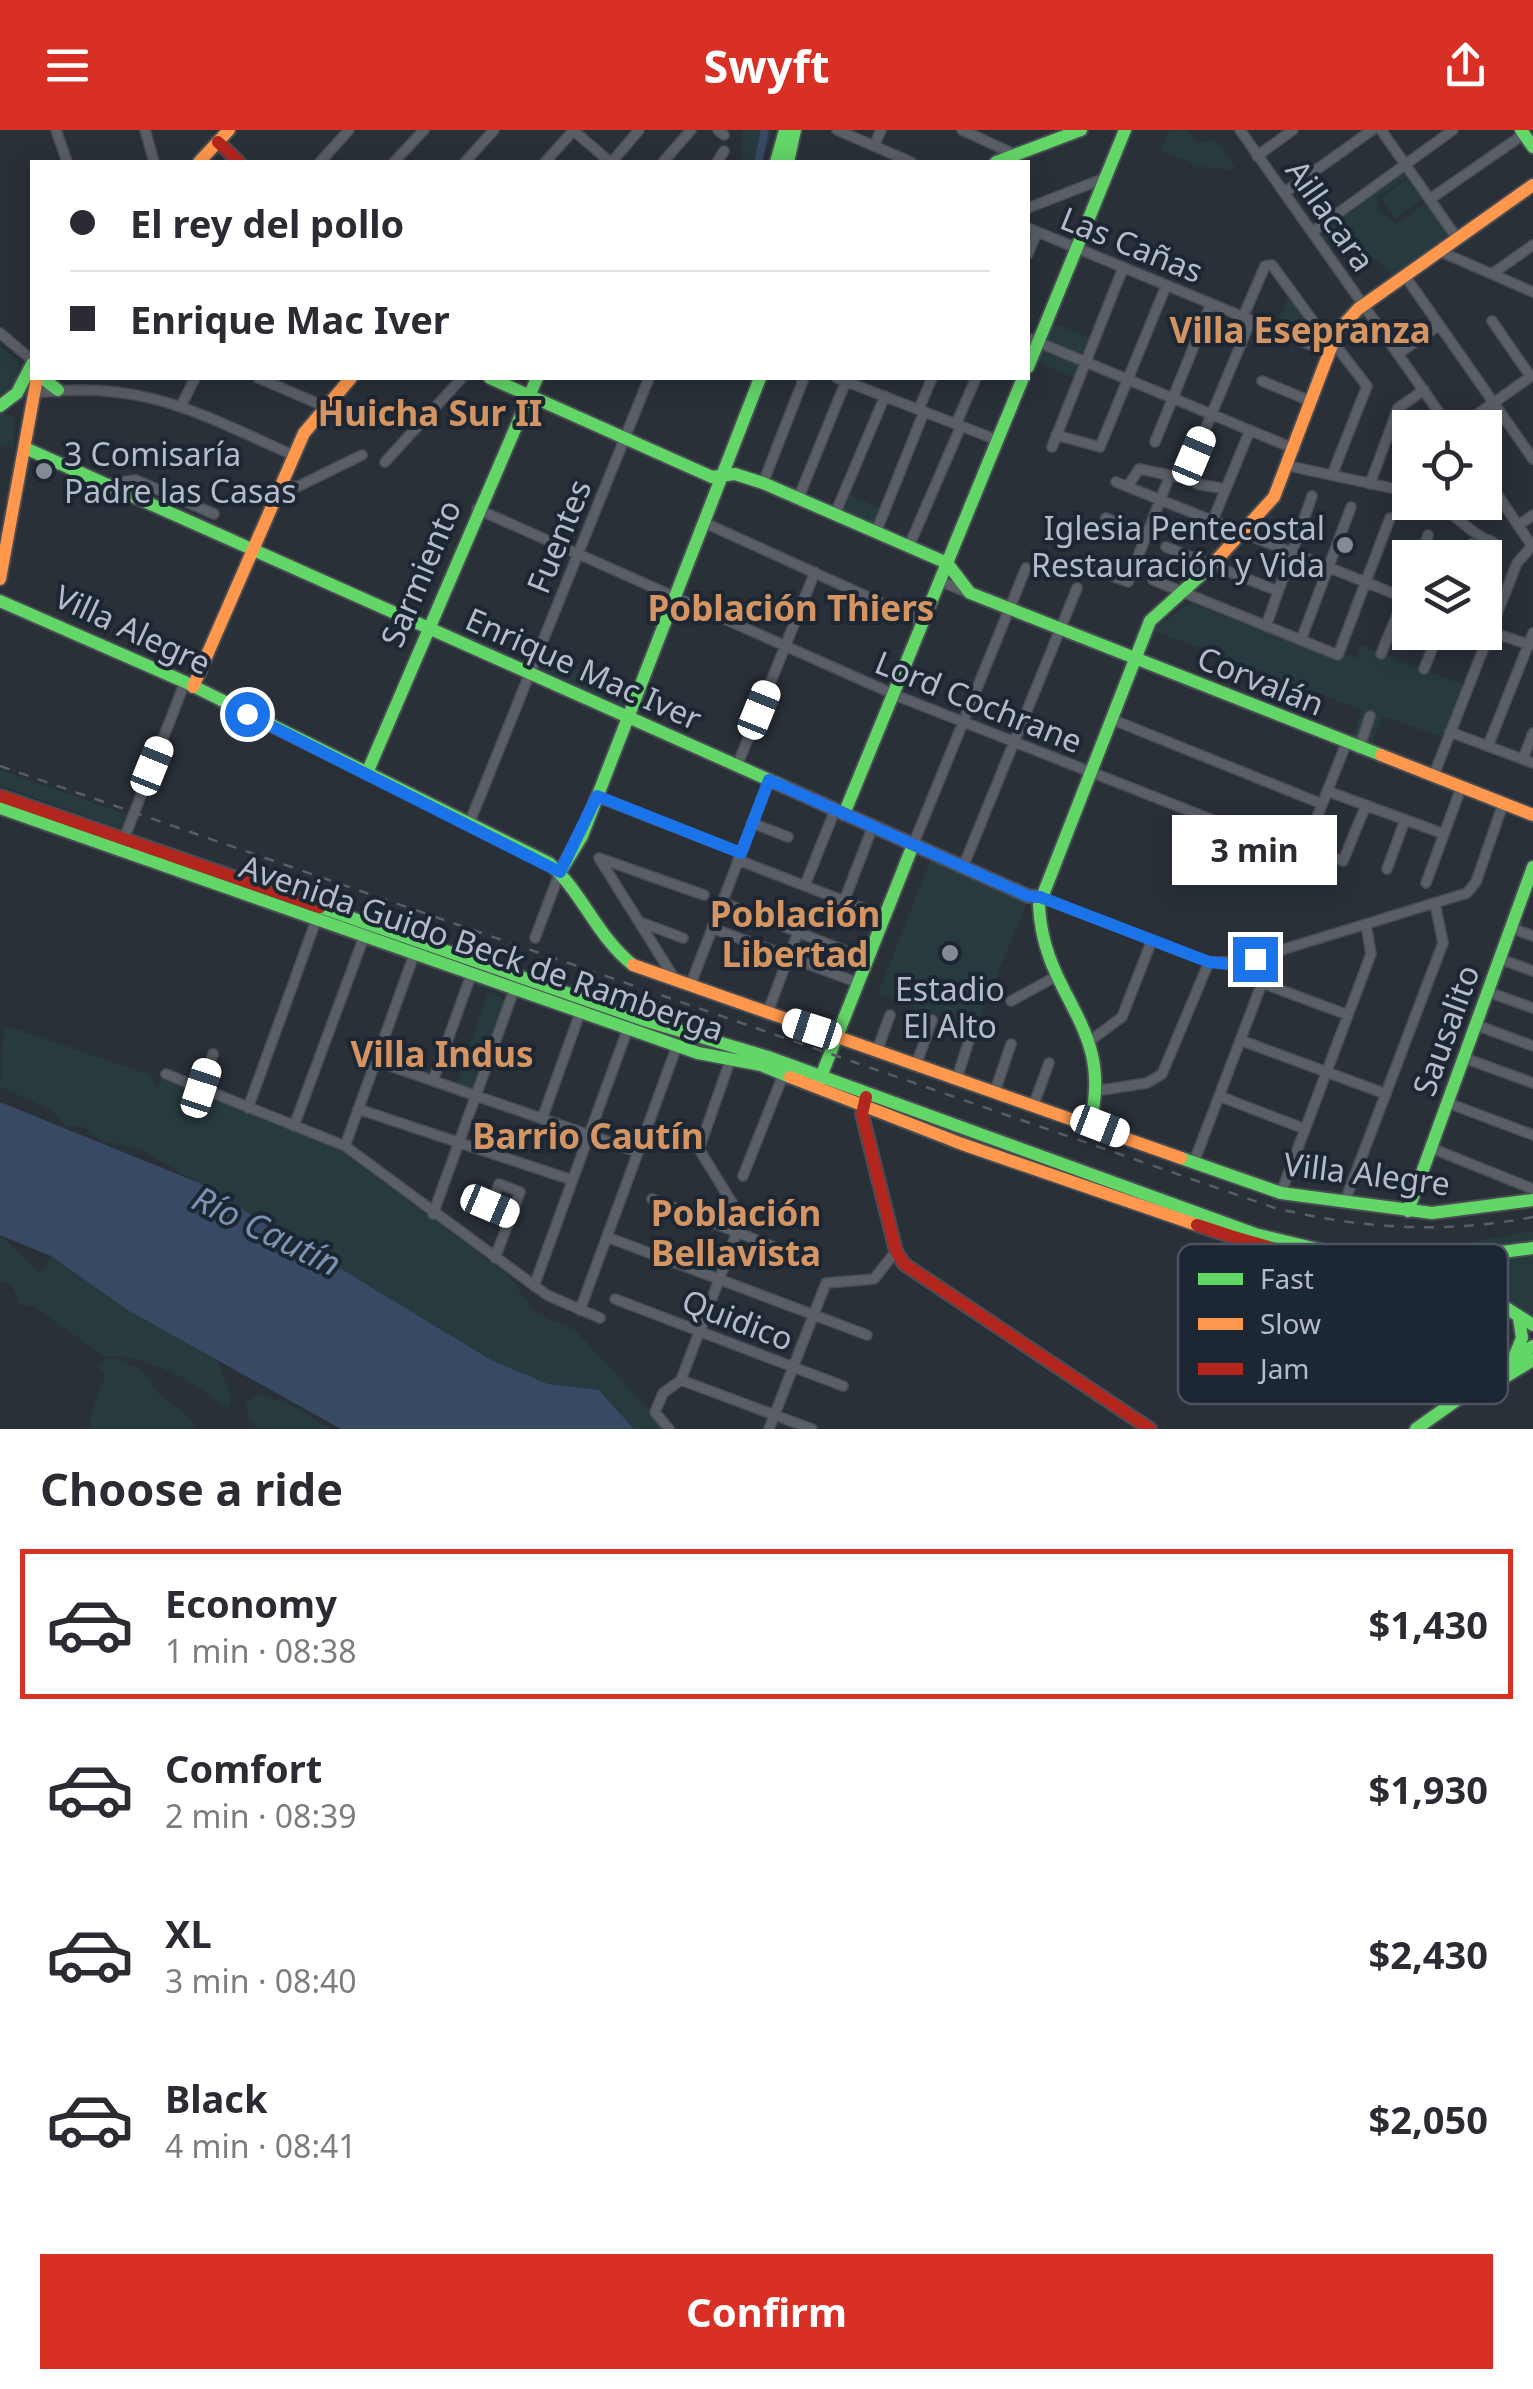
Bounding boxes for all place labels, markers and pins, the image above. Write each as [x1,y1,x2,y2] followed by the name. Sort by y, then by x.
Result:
[64,432,297,512] place label: 3 Comisaría Padre las Casas
[33,460,55,482] marker: 3 Comisaría Padre las Casas
[1031,506,1325,586] place label: Iglesia Pentecostal Restauración y Vida
[1334,534,1356,556] marker: Iglesia Pentecostal Restauración y Vida
[939,942,961,964] marker: Estadio El Alto
[895,967,1005,1047] place label: Estadio El Alto

